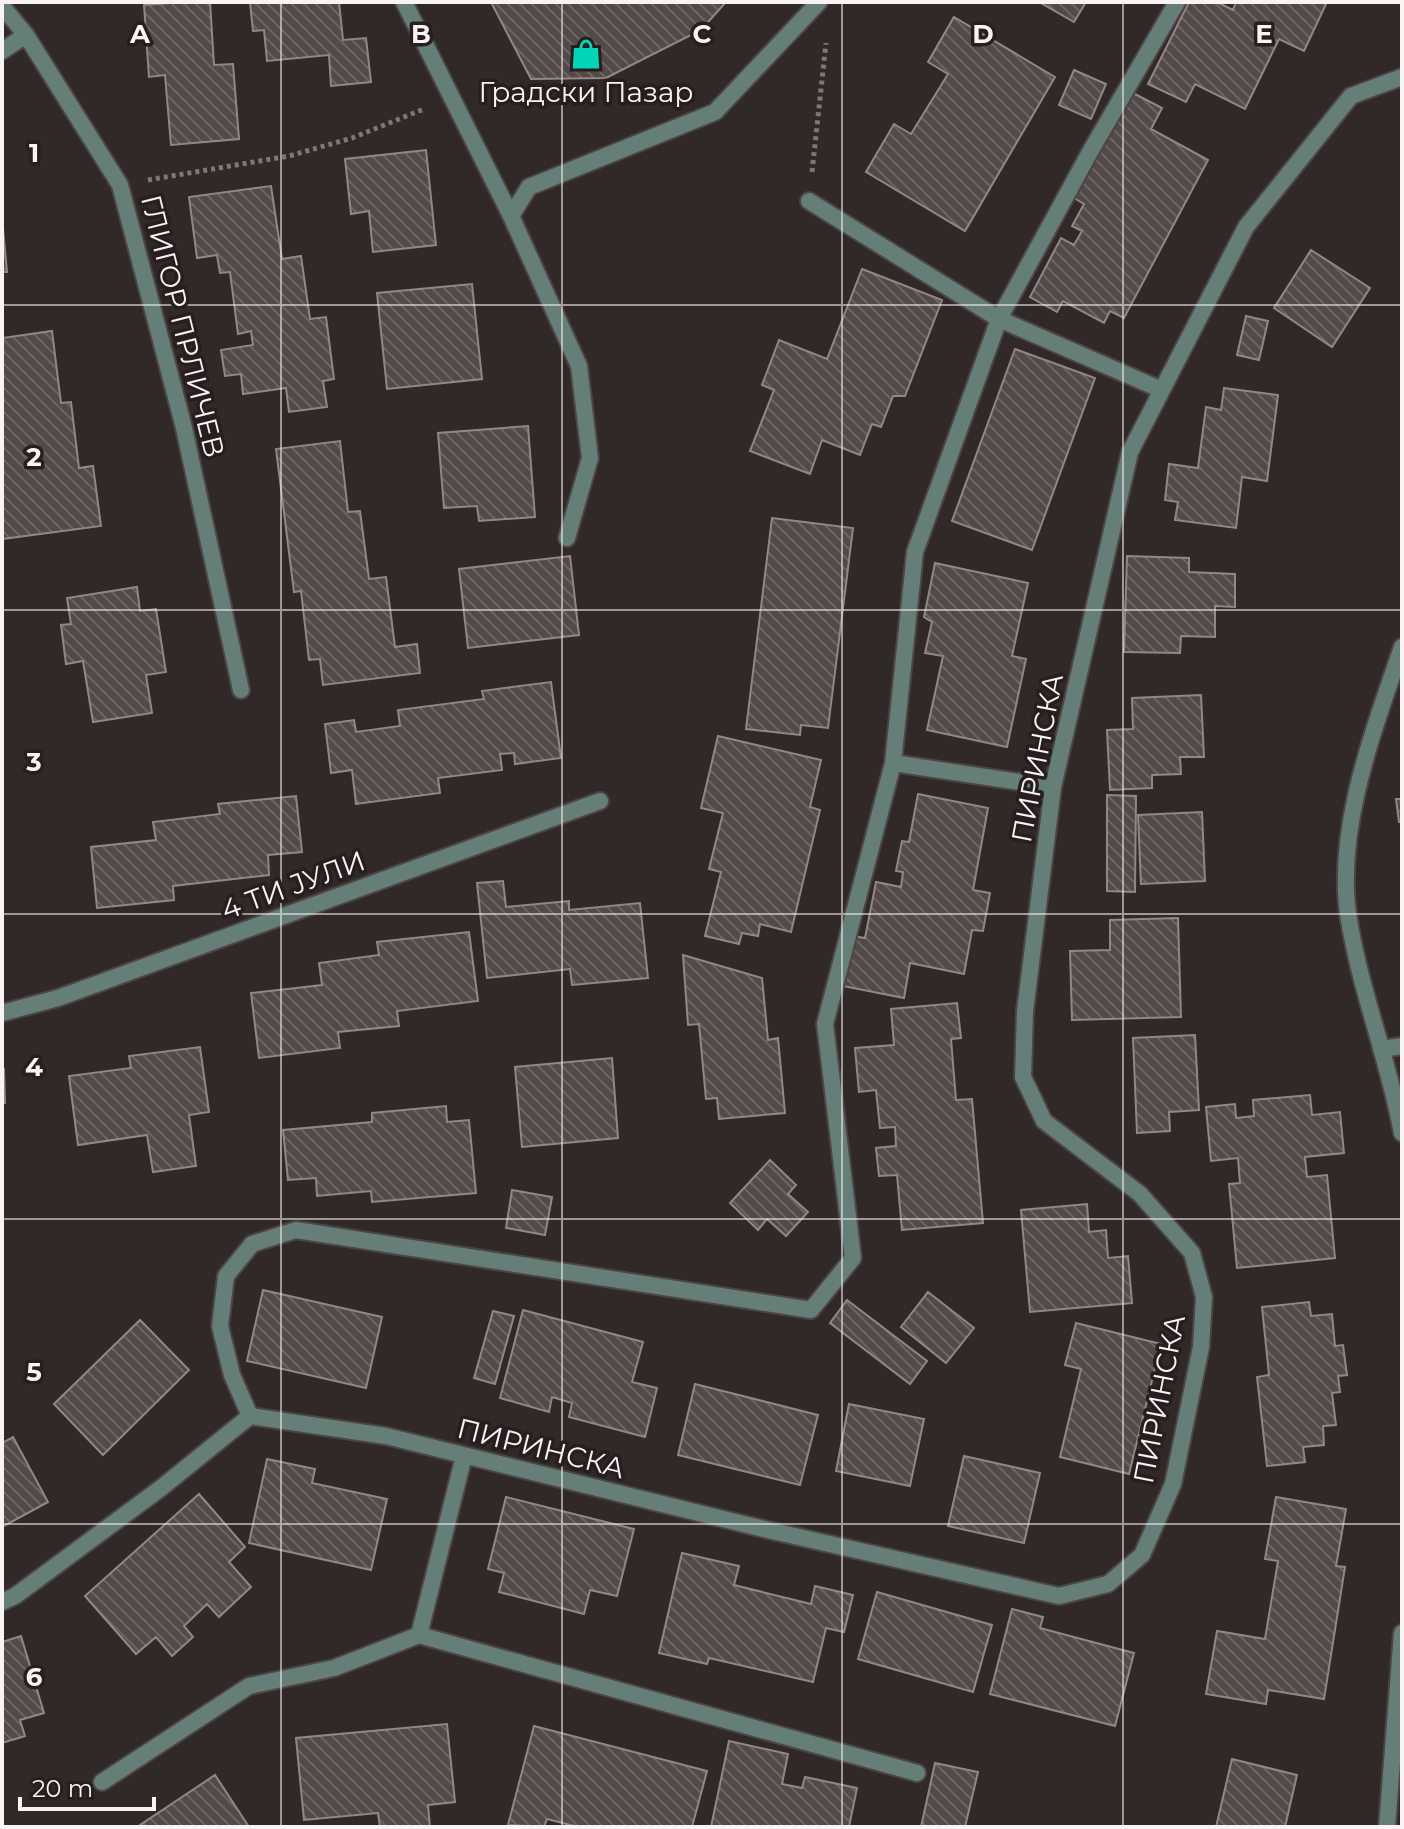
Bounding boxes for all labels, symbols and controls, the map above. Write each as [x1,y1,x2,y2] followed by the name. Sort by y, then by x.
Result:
[129,18,151,50] text: A
[411,18,431,50] text: B
[693,18,712,50] text: C
[972,18,994,50] text: D
[1255,18,1273,50] text: E
[569,37,603,71] shop icon: Градски Пазар
[479,75,693,109] place label: Градски Пазар
[29,137,39,169] text: 1
[134,191,232,461] street label: ГЛИГОР ПРЛИЧЕВ
[26,441,42,473] text: 2
[1004,670,1070,845] street label: ПИРИНСКА
[25,746,42,778] text: 3
[216,843,370,927] street label: 4 ТИ ЈУЛИ
[25,1051,43,1083] text: 4
[1126,1311,1192,1486] street label: ПИРИНСКА
[26,1356,42,1388] text: 5
[454,1411,628,1485] street label: ПИРИНСКА
[26,1661,43,1693] text: 6
[20,1761,154,1811] scale bar
[32,1774,93,1803] text: 20 m

